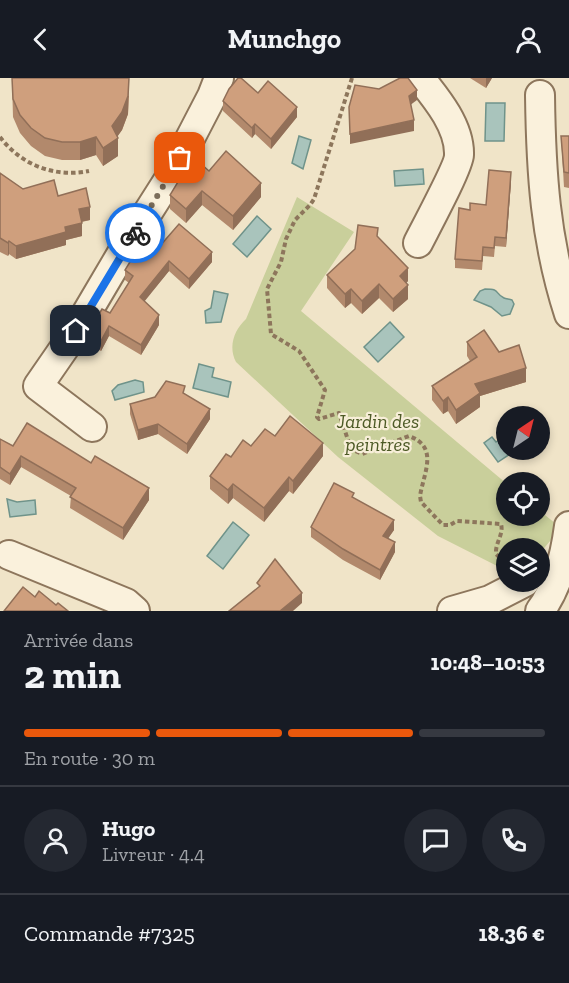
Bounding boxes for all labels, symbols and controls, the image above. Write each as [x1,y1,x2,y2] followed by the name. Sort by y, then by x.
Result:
[24,23,57,56] icon: back
[228,23,341,55] text: Munchgo
[512,23,545,56] icon: person
[154,132,205,183] pin
[163,141,196,174] icon: bag
[105,203,165,263] courier
[119,217,152,250] icon: bike
[50,305,101,356] pin
[59,314,92,347] icon: home
[496,406,550,460] north arrow
[496,406,550,592] map controls
[336,409,419,456] park label: Jardin des peintres
[496,472,550,526] button: locate
[496,538,550,592] button: layers
[24,628,133,652] text: Arrivée dans
[431,649,545,676] text: 10:48–10:53
[24,651,121,698] text: 2 min
[24,746,155,770] text: En route · 30 m
[24,809,87,872] button: person
[404,809,467,872] button: chat
[482,809,545,872] button: phone
[102,815,155,842] text: Hugo
[102,842,205,866] text: Livreur · 4.4
[24,920,195,947] text: Commande #7325
[479,920,545,947] text: 18.36 €

